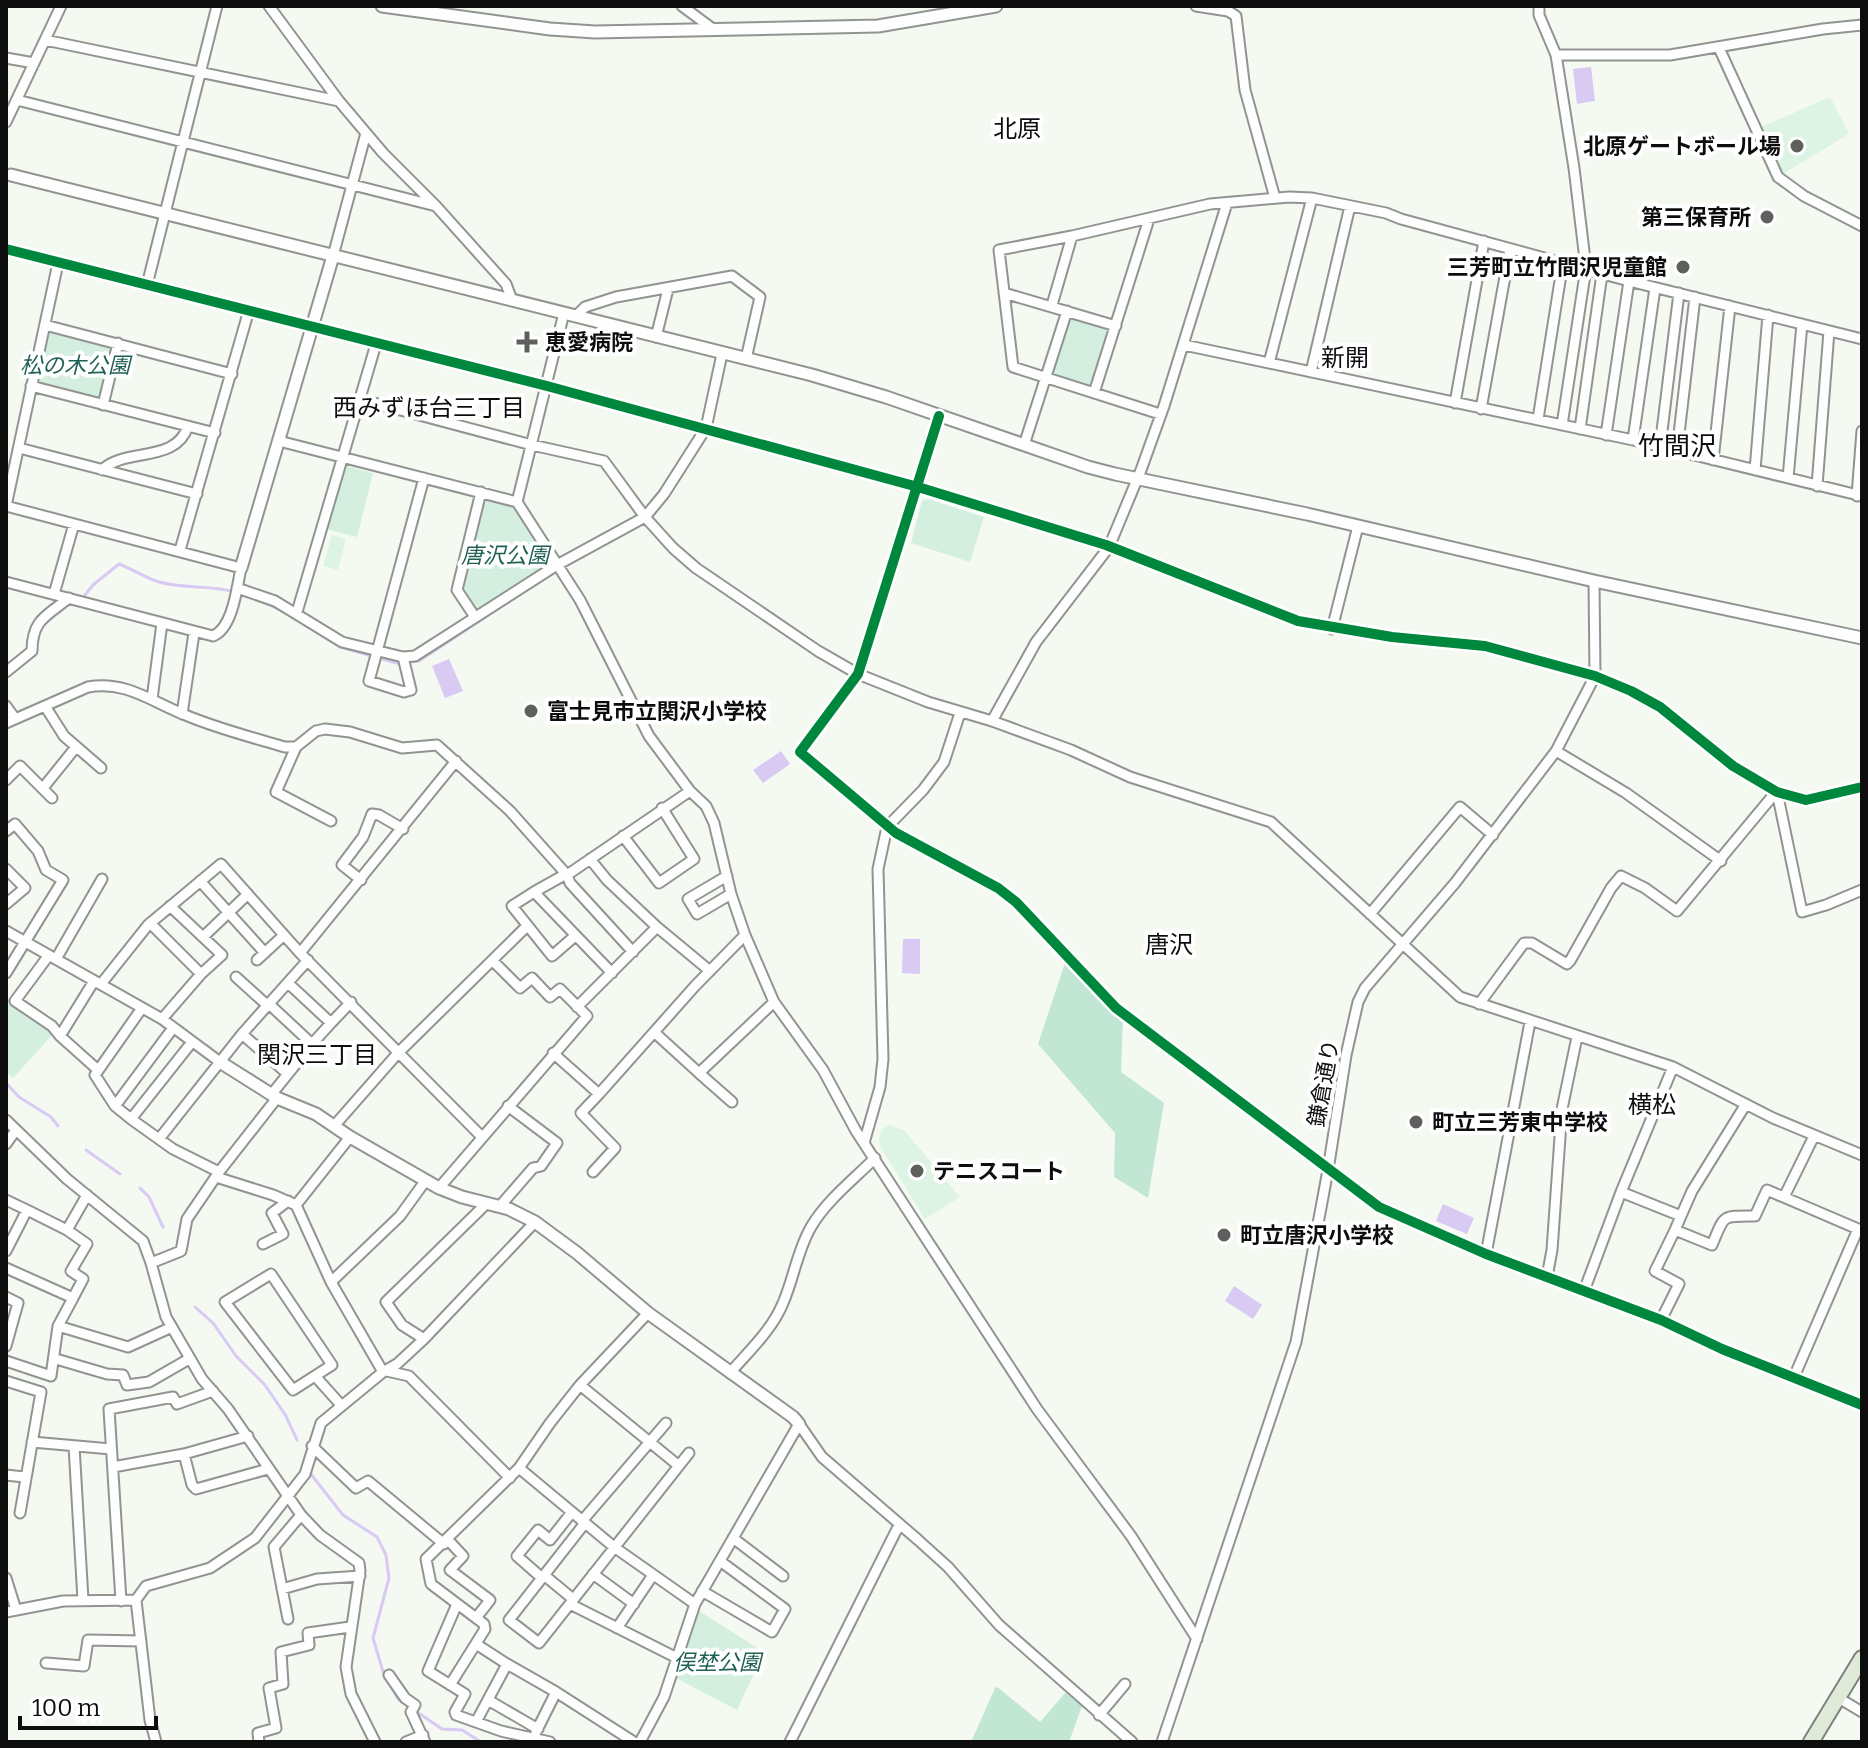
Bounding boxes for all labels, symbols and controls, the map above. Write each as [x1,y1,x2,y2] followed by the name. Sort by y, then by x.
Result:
[993,115,1041,143] district label: 北原
[1583,133,1781,160] place label: 北原ゲートボール場
[1788,137,1806,155] marker: 北原ゲートボール場
[1641,204,1751,231] place label: 第三保育所
[1758,208,1776,226] marker: 第三保育所
[1447,254,1667,281] place label: 三芳町立竹間沢児童館
[1674,258,1692,276] marker: 三芳町立竹間沢児童館
[545,329,633,356] place label: 恵愛病院
[516,331,538,353] marker: 恵愛病院
[1321,344,1369,372] district label: 新開
[20,352,133,379] park label: 松の木公園
[333,394,525,422] district label: 西みずほ台三丁目
[1638,431,1716,462] district label: 竹間沢
[461,542,552,569] park label: 唐沢公園
[547,698,767,725] place label: 富士見市立関沢小学校
[522,702,540,720] marker: 富士見市立関沢小学校
[1145,931,1193,959] district label: 唐沢
[1303,1037,1344,1129] street label: 鎌倉通り
[257,1041,377,1069] district label: 関沢三丁目
[1628,1091,1676,1119] district label: 横松
[1432,1109,1608,1136] place label: 町立三芳東中学校
[1407,1113,1425,1131] marker: 町立三芳東中学校
[933,1158,1065,1185] place label: テニスコート
[908,1162,926,1180] marker: テニスコート
[1240,1222,1394,1249] place label: 町立唐沢小学校
[1215,1226,1233,1244] marker: 町立唐沢小学校
[673,1649,764,1676] park label: 俣埜公園
[20,1680,156,1730] scale bar
[32,1694,100,1722] text: 100 m

